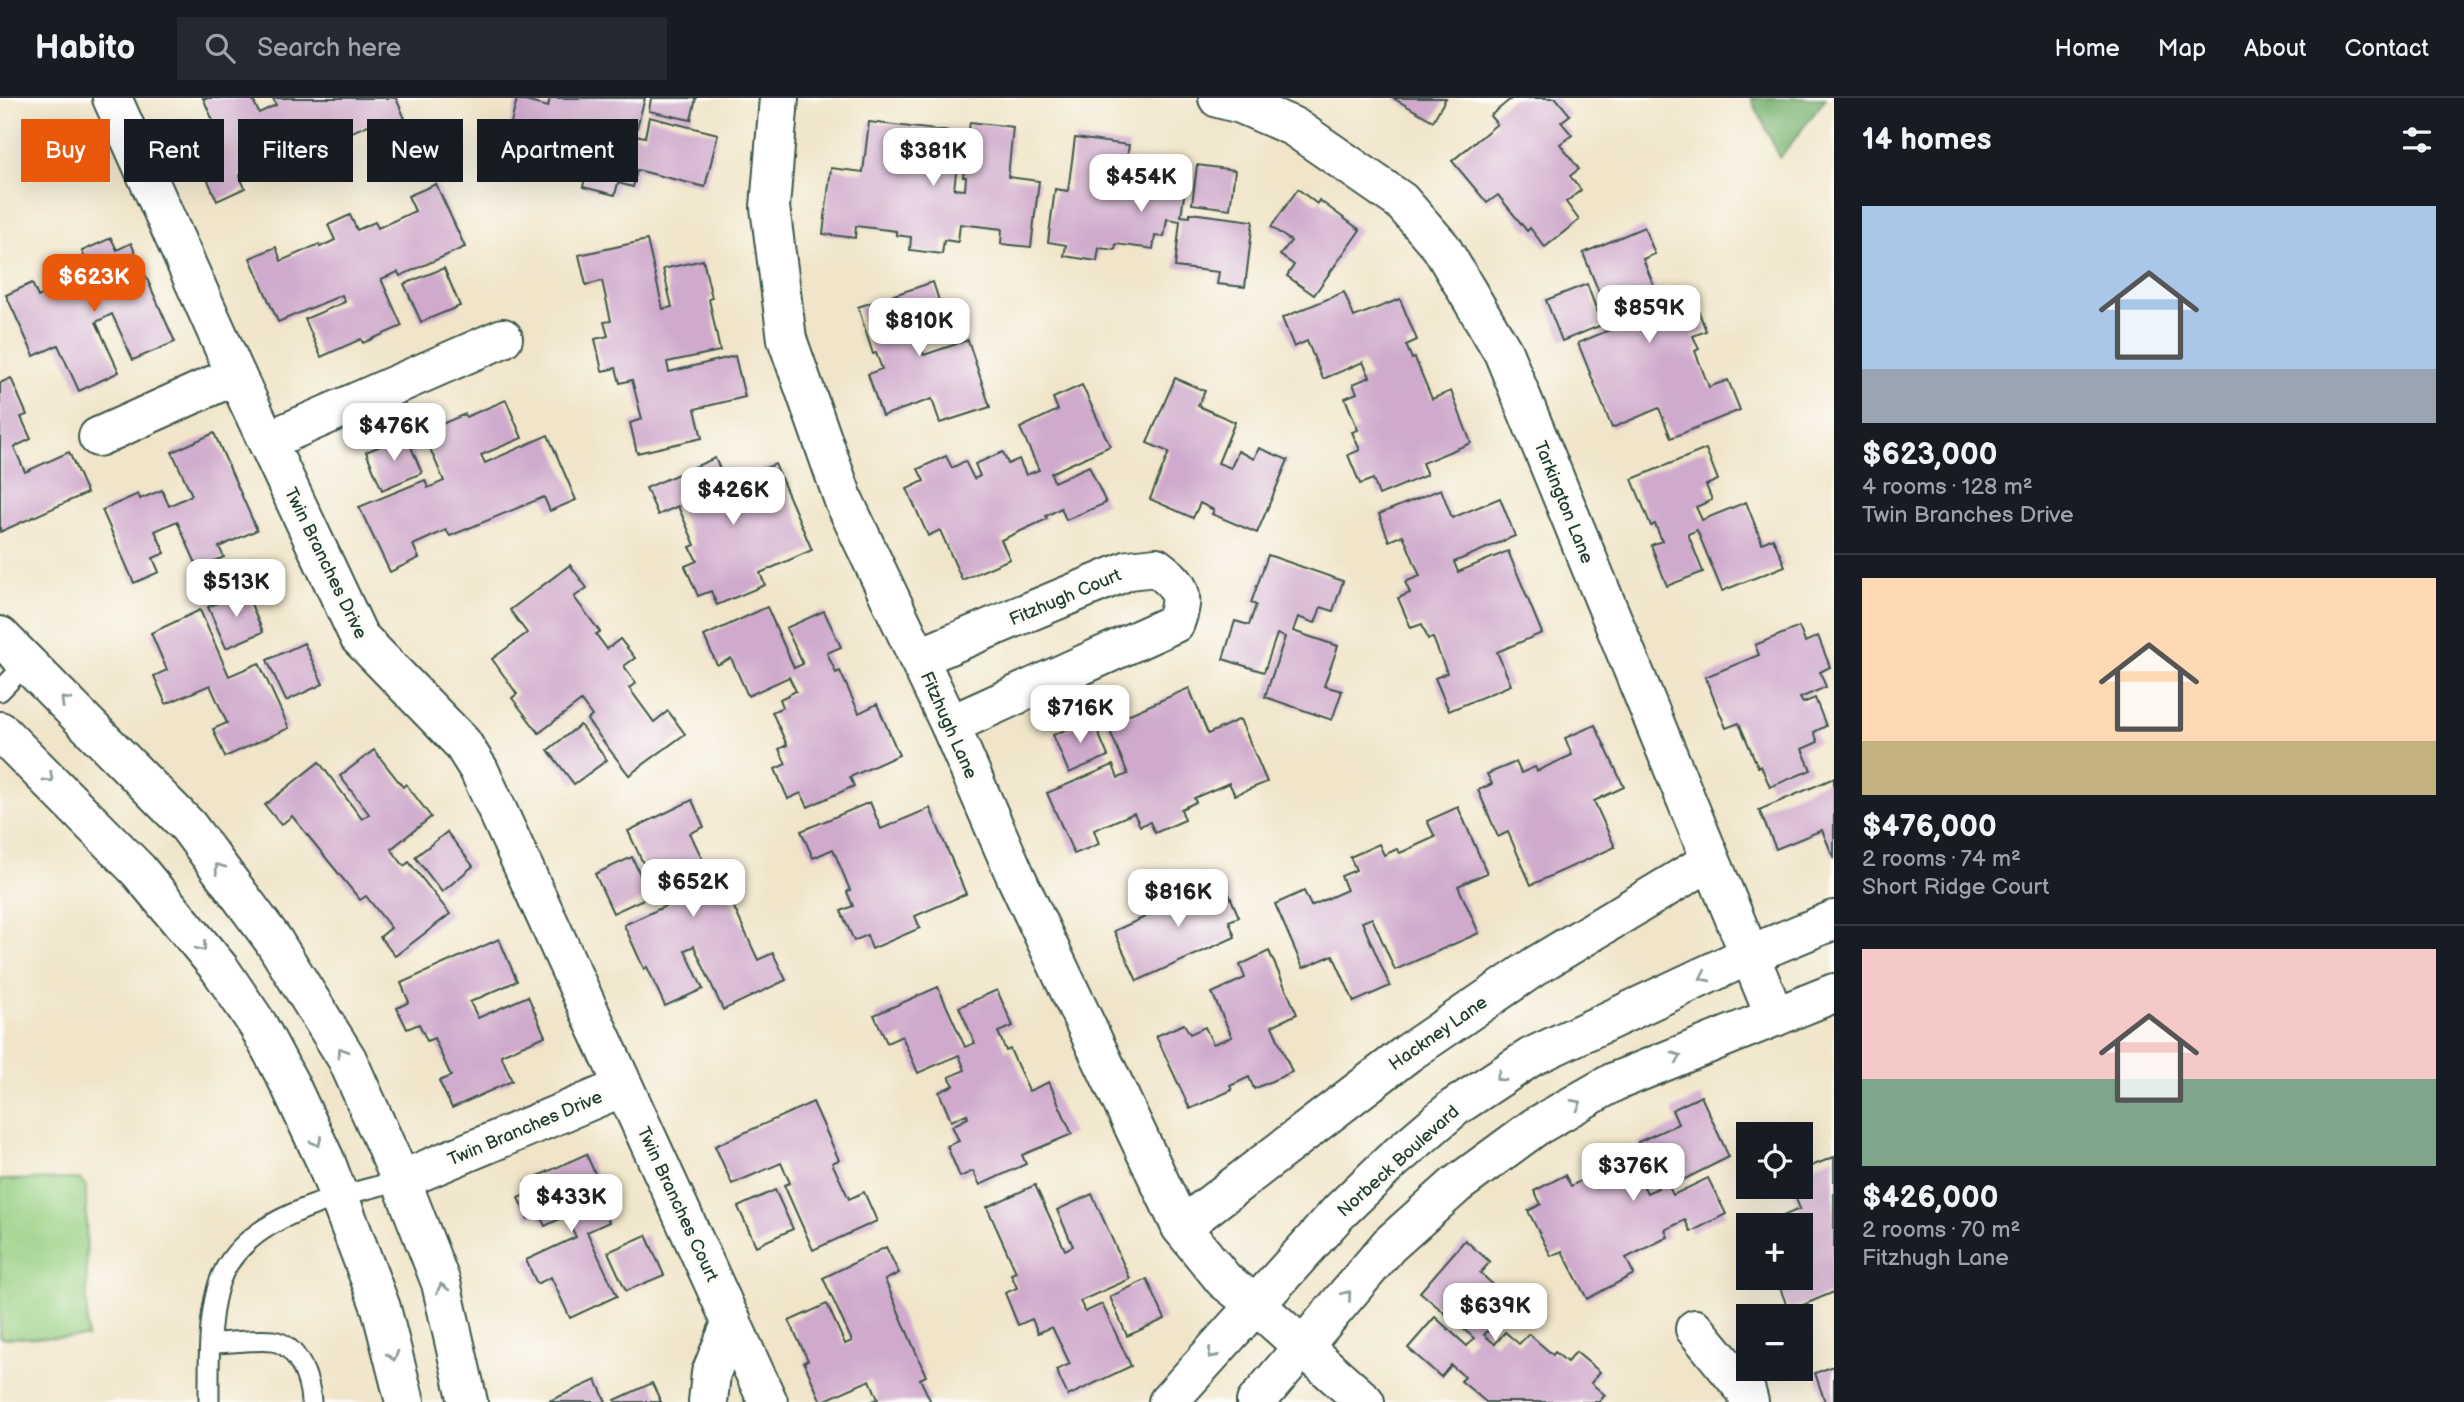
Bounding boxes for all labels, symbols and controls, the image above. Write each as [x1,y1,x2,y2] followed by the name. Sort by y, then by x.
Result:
[177,17,667,80] search box
[35,28,135,68] text: Habito
[201,29,239,67] icon: search
[257,33,401,64] text: Search here
[2055,34,2120,63] text: Home
[2158,34,2206,63] text: Map
[2244,34,2306,63] text: About
[2344,34,2429,63] text: Contact
[21,119,110,182] chip: Buy
[124,119,224,182] chip: Rent
[238,119,353,182] chip: Filters
[367,119,463,182] chip: New
[477,119,638,182] chip: Apartment
[2398,121,2436,159] icon: filters
[1862,122,1991,158] text: 14 homes
[884,129,982,188] pin: $381K
[899,137,967,165] text: $381K
[1092,155,1190,214] pin: $454K
[1105,163,1177,191] text: $454K
[2086,252,2212,378] icon: home
[45,254,143,314] pin: $623K
[58,263,130,291] text: $623K
[1600,286,1698,345] pin: $859K
[1613,294,1685,322] text: $859K
[870,299,968,358] pin: $810K
[885,307,953,335] text: $810K
[345,404,443,463] pin: $476K
[359,412,429,440] text: $476K
[1862,437,1997,473] text: $623,000
[1529,438,1598,567] street label: Tarkington Lane
[684,468,782,527] pin: $426K
[1862,473,2033,501] text: 4 rooms · 128 m²
[697,476,769,504] text: $426K
[280,484,371,643] street label: Twin Branches Drive
[1862,501,2074,529] text: Twin Branches Drive
[187,560,285,619] pin: $513K
[1006,564,1125,630] street label: Fitzhugh Court
[202,568,270,596] text: $513K
[2086,624,2212,750] icon: home
[916,668,982,782] street label: Fitzhugh Lane
[1031,686,1129,745] pin: $716K
[1046,694,1114,722] text: $716K
[60,696,73,709] one-way arrow
[41,770,54,783] one-way arrow
[1862,809,1997,845] text: $476,000
[1862,845,2021,873] text: 2 rooms · 74 m²
[644,860,742,919] pin: $652K
[214,863,227,875] one-way arrow
[657,868,729,896] text: $652K
[1129,870,1227,929] pin: $816K
[1862,873,2049,901] text: Short Ridge Court
[1144,878,1212,906] text: $816K
[193,939,206,951] one-way arrow
[1699,969,1711,983] one-way arrow
[1385,992,1492,1075] street label: Hackney Lane
[2086,995,2212,1121] icon: home
[337,1046,350,1059] one-way arrow
[1670,1051,1682,1065] one-way arrow
[1495,1069,1508,1082] one-way arrow
[445,1086,606,1170] street label: Twin Branches Drive
[1569,1099,1582,1112] one-way arrow
[1333,1101,1463,1221] street label: Norbeck Boulevard
[1736,1122,1813,1381] map controls
[1736,1122,1813,1199] button: locate
[632,1123,723,1285] street label: Twin Branches Court
[309,1135,323,1147] one-way arrow
[1584,1144,1682,1203] pin: $376K
[1598,1152,1668,1180] text: $376K
[522,1174,620,1234] pin: $433K
[1862,1180,1998,1216] text: $426,000
[535,1183,607,1211] text: $433K
[1736,1213,1813,1290] button: +
[1862,1216,2021,1244] text: 2 rooms · 70 m²
[1862,1244,2009,1272] text: Fitzhugh Lane
[436,1282,450,1294] one-way arrow
[1446,1284,1544,1343] pin: $639K
[1339,1291,1351,1304] one-way arrow
[1459,1292,1531,1320] text: $639K
[1736,1304,1813,1381] button: −
[1208,1346,1220,1359] one-way arrow
[385,1350,399,1362] one-way arrow

